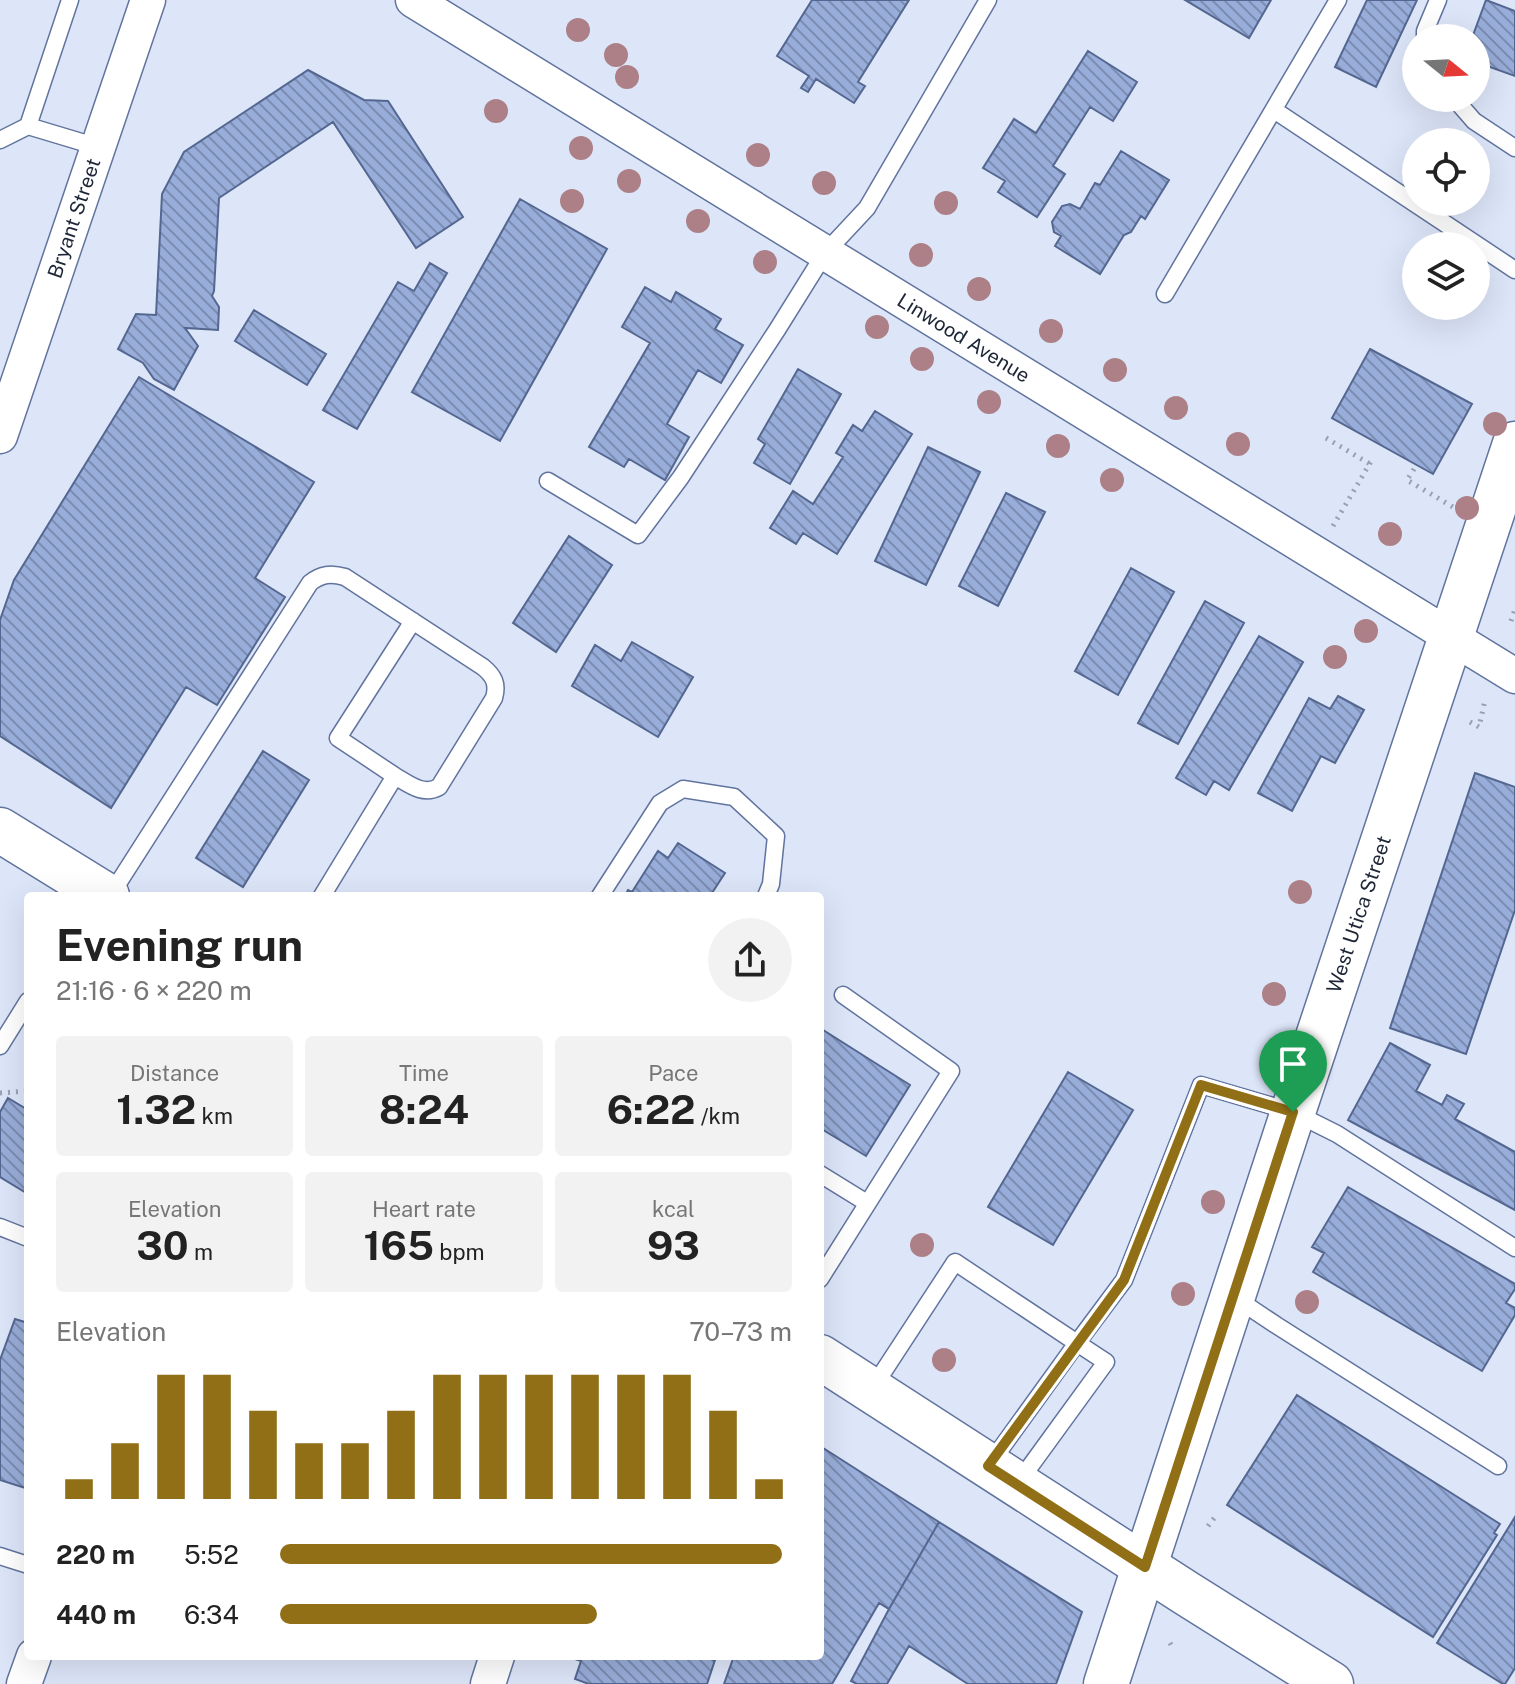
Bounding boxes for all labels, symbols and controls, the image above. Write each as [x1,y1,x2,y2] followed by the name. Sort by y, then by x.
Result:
[1402,24,1490,112] north arrow
[1402,24,1490,320] map controls
[1402,128,1490,216] button: locate
[42,155,105,281] street label: Bryant Street
[1402,232,1490,320] button: layers
[893,288,1034,388] street label: Linwood Avenue
[1321,833,1396,996] street label: West Utica Street
[708,918,792,1002] button: share
[56,919,303,971] text: Evening run
[56,975,252,1006] text: 21:16 · 6 × 220 m
[1259,1030,1327,1112] pin
[1271,1042,1315,1086] icon: arrive
[130,1060,219,1086] text: Distance
[399,1060,449,1086] text: Time
[648,1060,698,1086] text: Pace
[116,1086,196,1133] text: 1.32
[379,1086,469,1133] text: 8:24
[607,1086,696,1133] text: 6:22
[196,1103,233,1129] text: km
[696,1103,740,1129] text: /km
[128,1196,221,1222] text: Elevation
[372,1196,476,1222] text: Heart rate
[652,1196,695,1222] text: kcal
[136,1222,189,1269] text: 30
[363,1222,434,1269] text: 165
[647,1222,700,1269] text: 93
[189,1239,213,1265] text: m
[434,1239,485,1265] text: bpm
[56,1316,166,1347] text: Elevation
[689,1316,792,1347] text: 70–73 m
[56,1539,135,1570] text: 220 m
[184,1539,239,1570] text: 5:52
[56,1599,136,1630] text: 440 m
[184,1599,239,1630] text: 6:34

